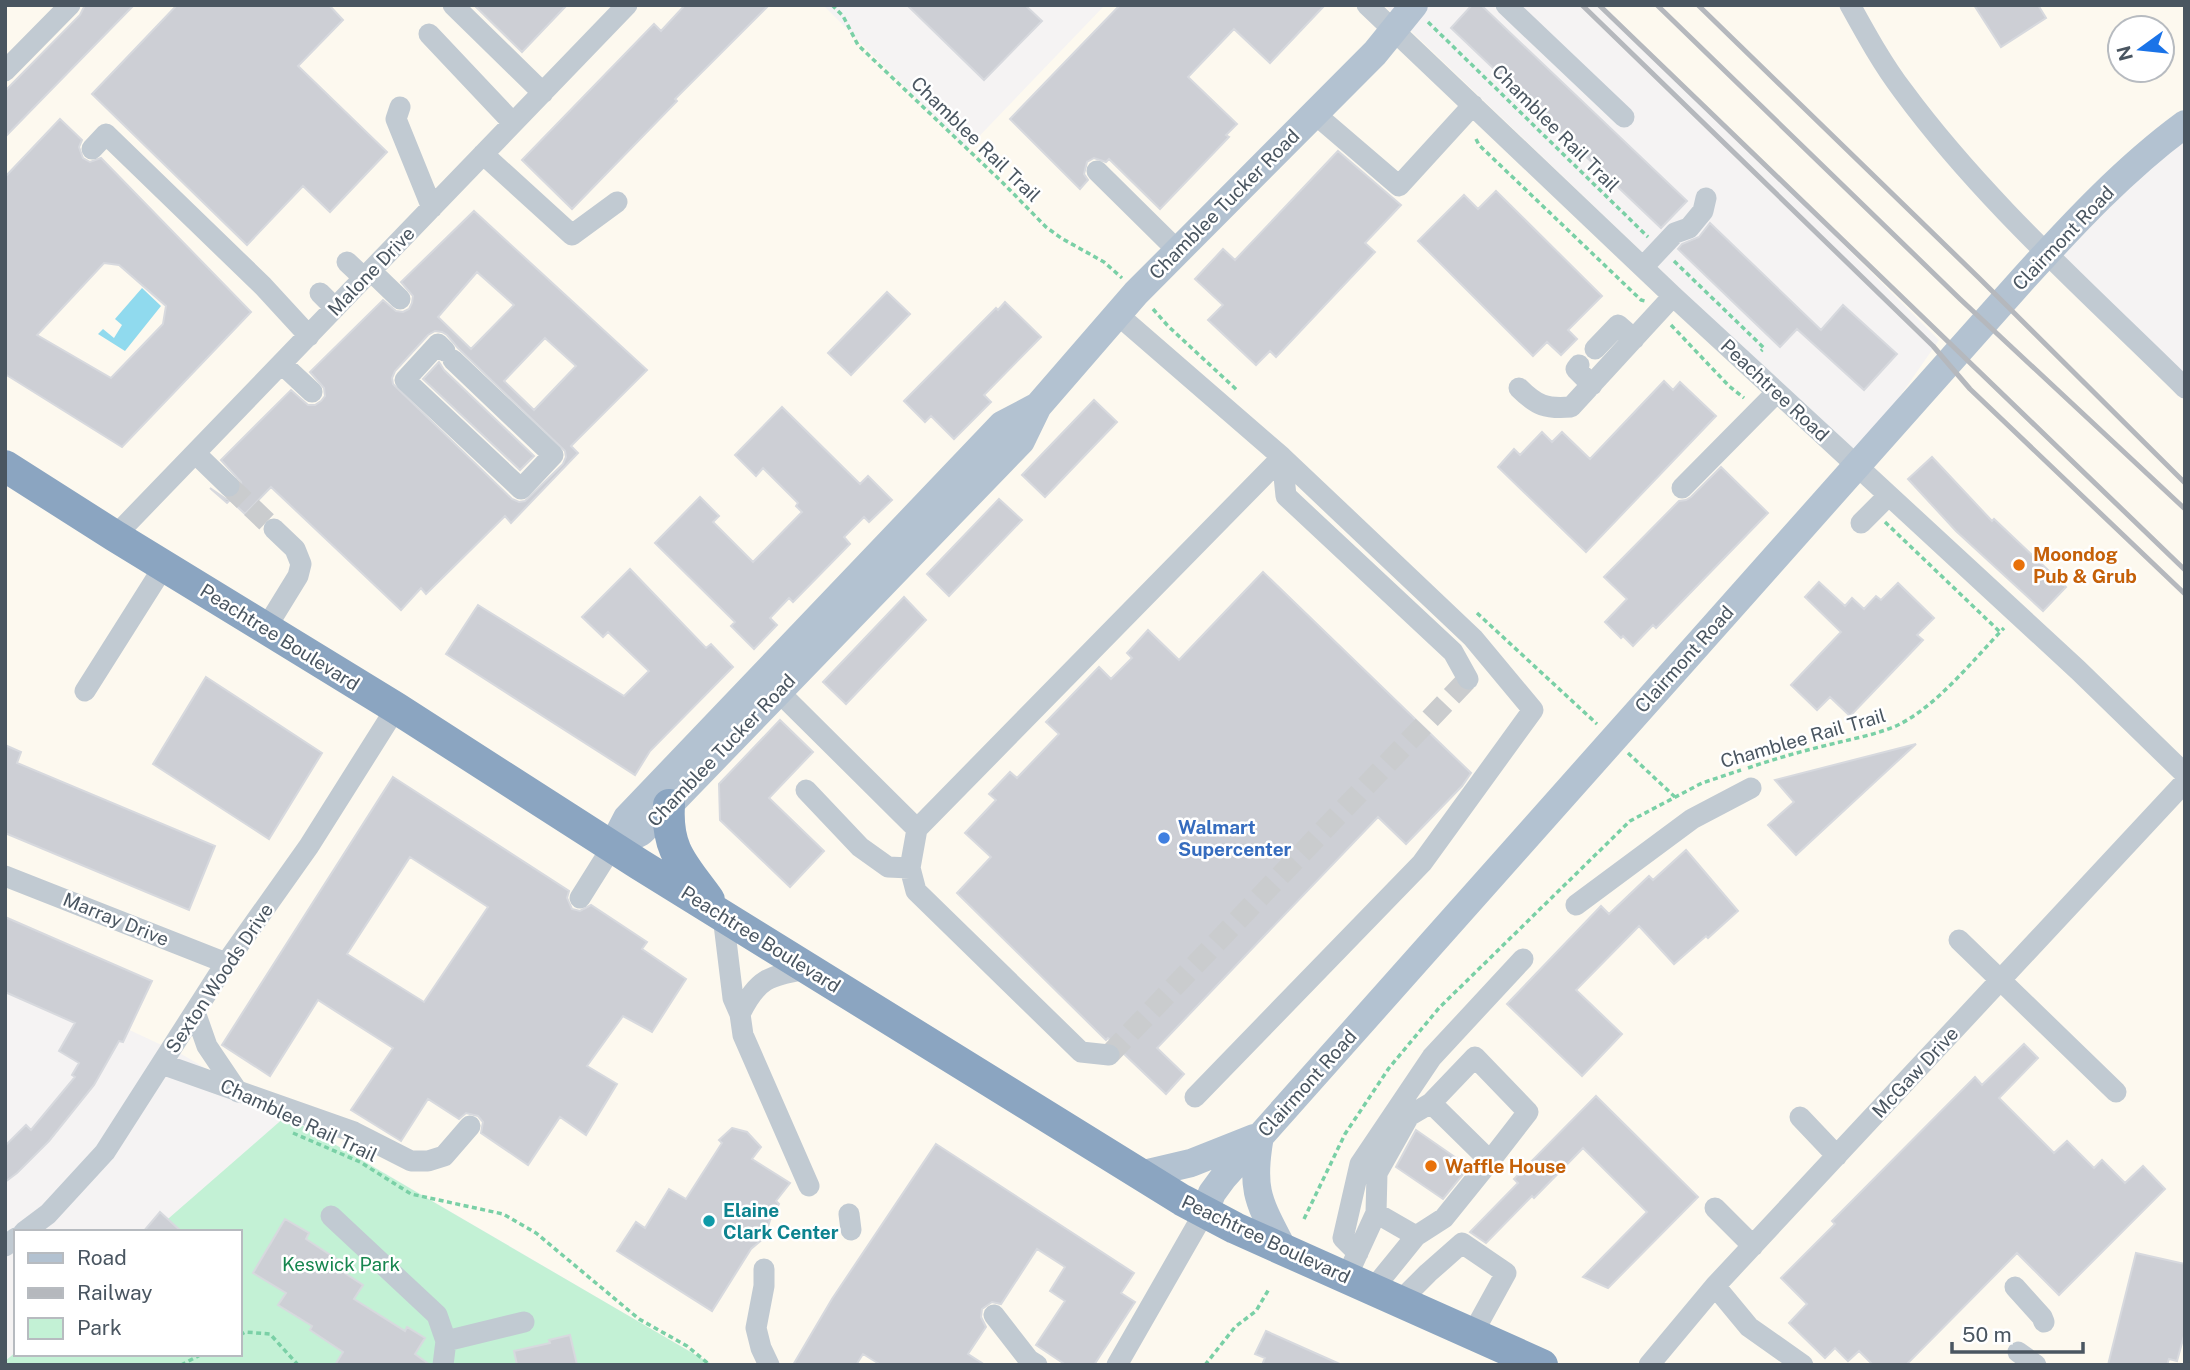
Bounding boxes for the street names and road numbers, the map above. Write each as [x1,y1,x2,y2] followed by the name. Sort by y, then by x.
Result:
[1488,60,1624,196] street label: Chamblee Rail Trail
[907,72,1045,206] street label: Chamblee Rail Trail
[1144,124,1304,284] street label: Chamblee Tucker Road
[2008,181,2118,295] street label: Clairmont Road
[323,222,419,320] street label: Malone Drive
[1716,334,1834,446] street label: Peachtree Road
[196,579,364,695] street label: Peachtree Boulevard
[1630,601,1738,717] street label: Clairmont Road
[643,669,799,831] street label: Chamblee Tucker Road
[1718,704,1888,772] street label: Chamblee Rail Trail
[677,881,845,997] street label: Peachtree Boulevard
[60,888,172,950] street label: Marray Drive
[161,899,277,1057] street label: Sexton Woods Drive
[1867,1022,1963,1122] street label: McGaw Drive
[1253,1025,1361,1141] street label: Clairmont Road
[217,1074,381,1166] street label: Chamblee Rail Trail
[1178,1190,1354,1288] street label: Peachtree Boulevard

